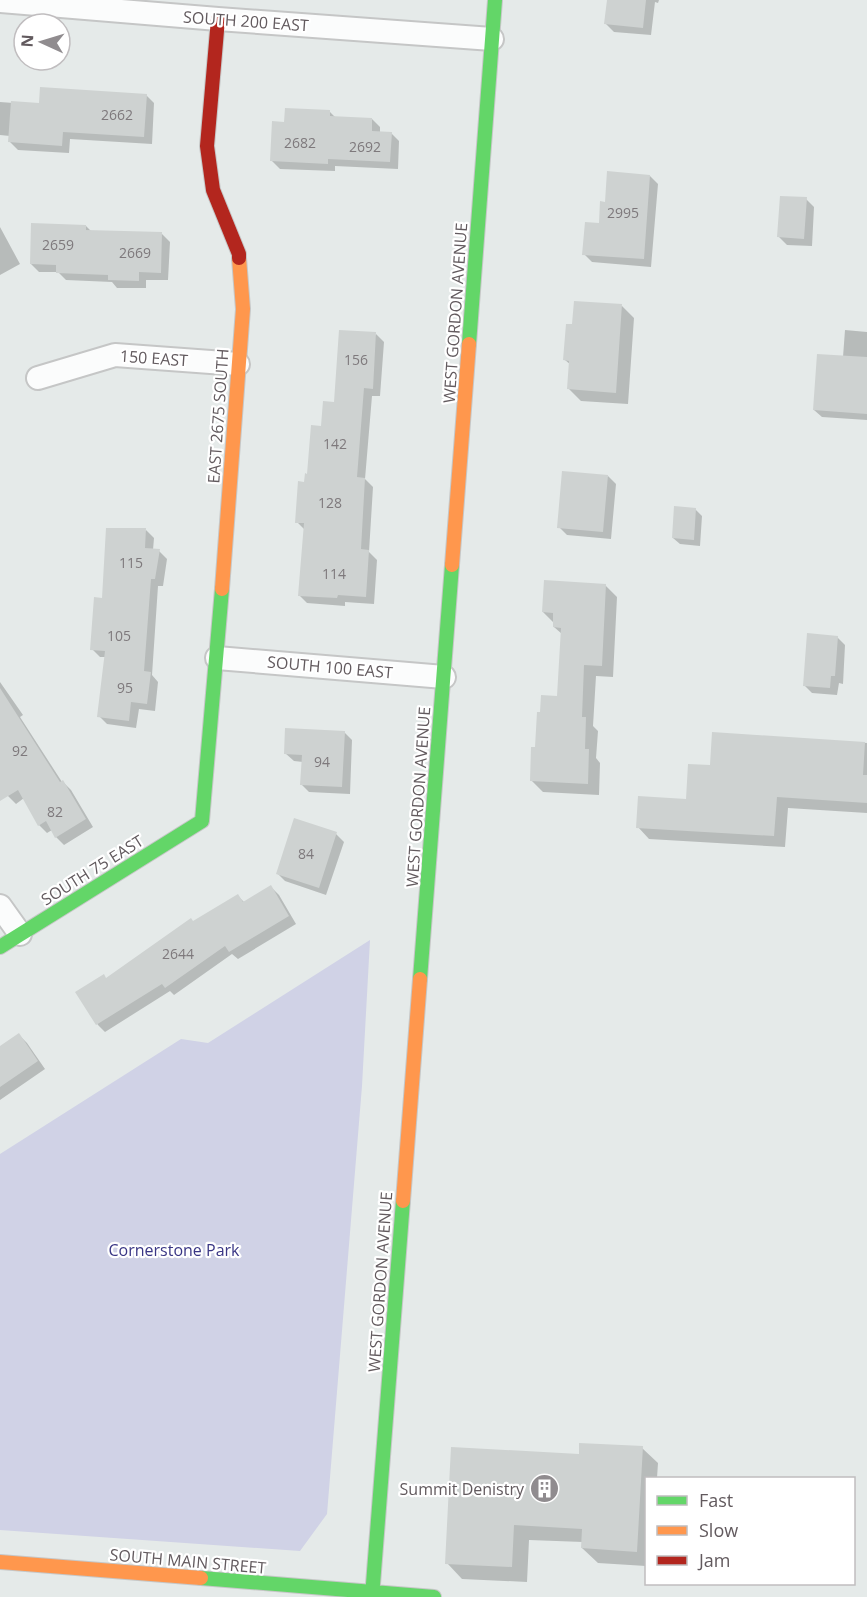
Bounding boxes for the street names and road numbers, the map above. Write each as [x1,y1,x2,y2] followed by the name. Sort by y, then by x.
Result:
[182,6,310,36] street label: SOUTH 200 EAST
[438,222,472,404] street label: WEST GORDON AVENUE
[119,345,189,371] street label: 150 EAST
[202,348,234,484] street label: EAST 2675 SOUTH
[266,651,394,683] street label: SOUTH 100 EAST
[401,706,435,888] street label: WEST GORDON AVENUE
[37,830,147,910] street label: SOUTH 75 EAST
[363,1191,397,1373] street label: WEST GORDON AVENUE
[109,1543,267,1579] street label: SOUTH MAIN STREET

